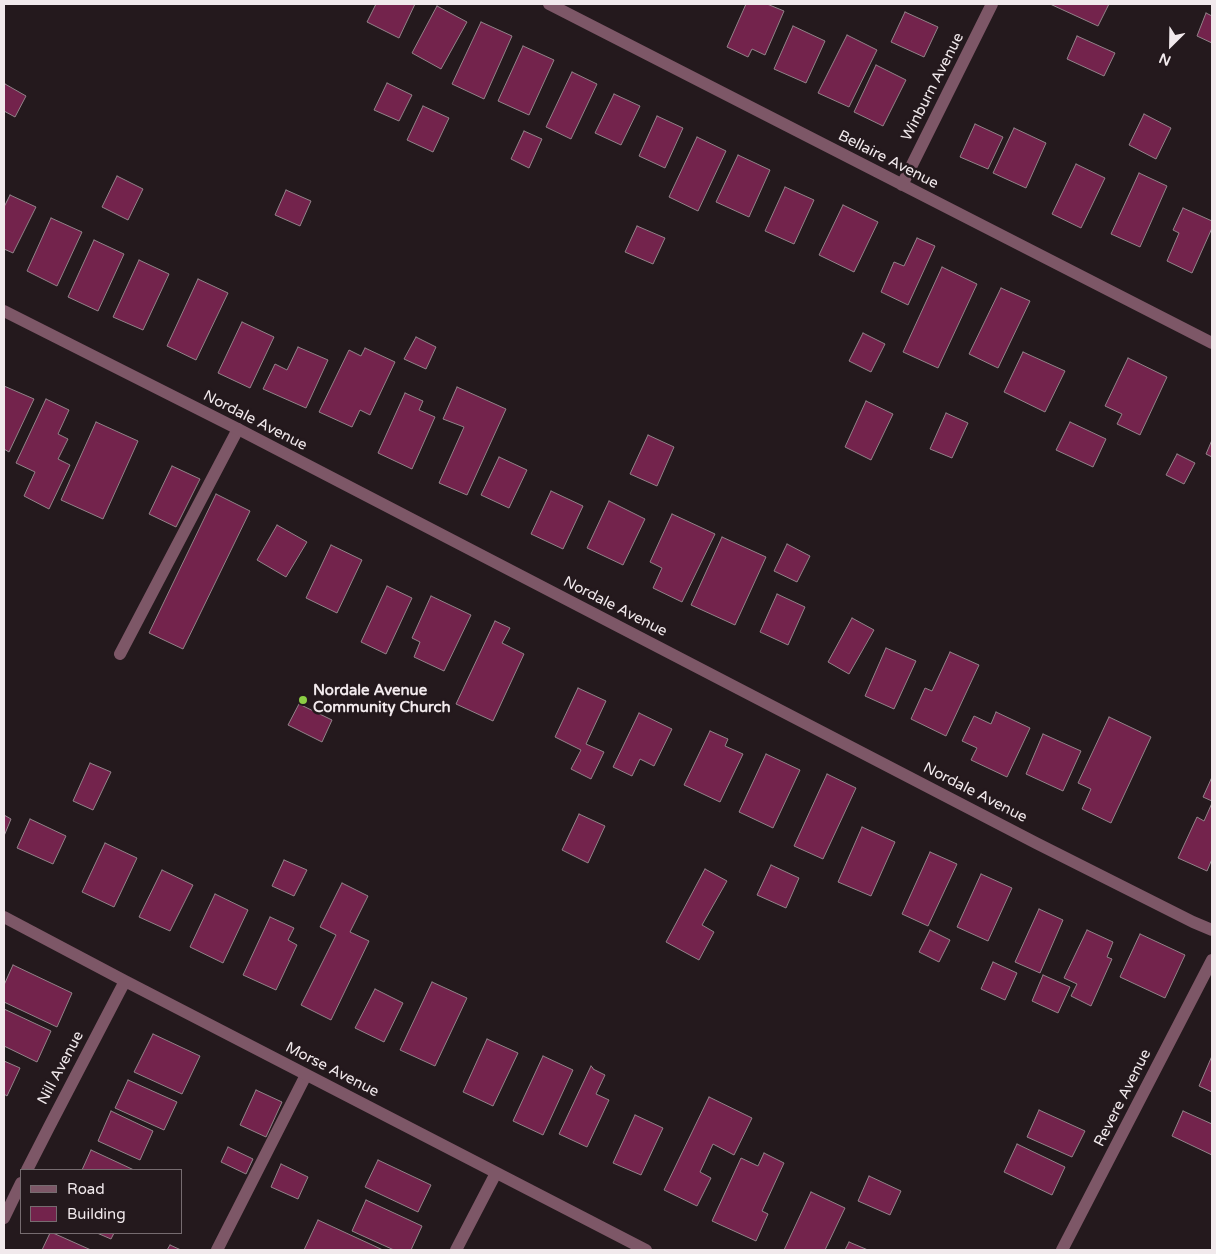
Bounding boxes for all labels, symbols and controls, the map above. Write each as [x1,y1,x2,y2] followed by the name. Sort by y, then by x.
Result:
[1146,20,1196,70] north arrow
[898,30,968,144] street label: Winburn Avenue
[1156,49,1173,69] text: N
[835,127,941,193] street label: Bellaire Avenue
[200,387,310,455] street label: Nordale Avenue
[560,573,670,641] street label: Nordale Avenue
[313,682,451,717] place label: Nordale Avenue Community Church
[297,694,309,706] marker: Nordale Avenue Community Church
[920,759,1030,827] street label: Nordale Avenue
[34,1028,88,1108] street label: Nill Avenue
[282,1039,382,1101] street label: Morse Avenue
[1091,1046,1155,1150] street label: Revere Avenue
[20,1169,182,1234] legend
[67,1180,105,1198] text: Road
[67,1205,126,1223] text: Building

